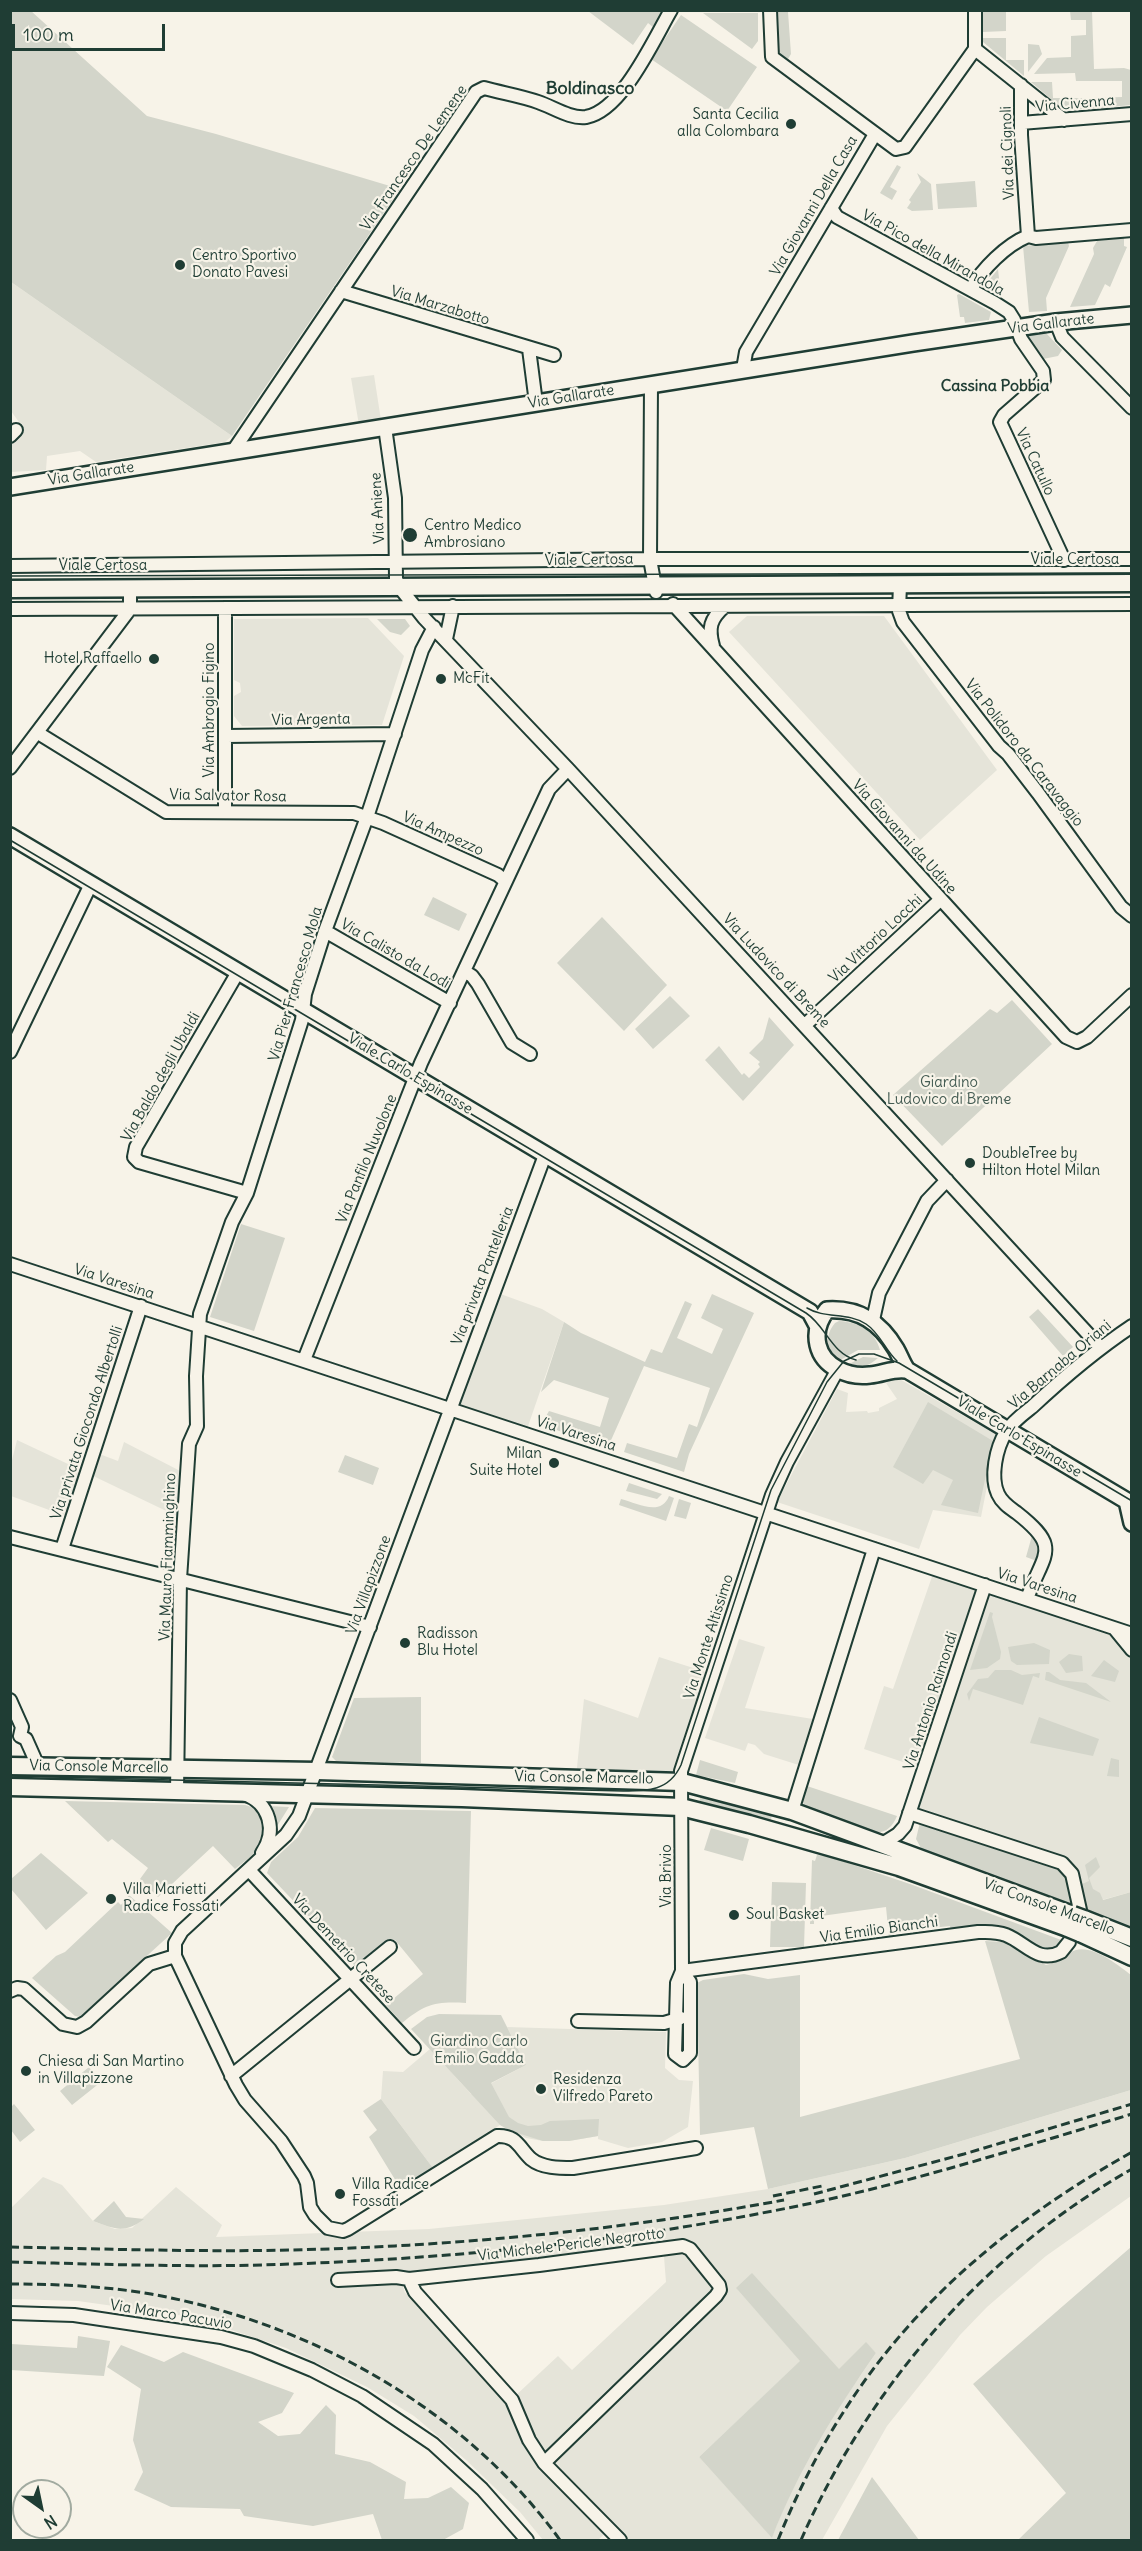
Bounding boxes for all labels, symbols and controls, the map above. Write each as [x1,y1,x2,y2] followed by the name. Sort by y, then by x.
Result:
[15,12,168,50] scale bar
[23,23,74,46] text: 100 m
[546,78,634,100] district label: Boldinasco
[357,82,471,234] street label: Via Francesco De Lemene
[1035,92,1115,116] street label: Via Civenna
[677,106,779,141] place label: Santa Cecilia alla Colombara
[997,106,1019,200] street label: Via dei Cignoli
[784,117,798,131] marker: Santa Cecilia alla Colombara
[766,133,862,279] street label: Via Giovanni Della Casa
[859,206,1007,300] street label: Via Pico della Mirandola
[192,247,297,282] place label: Centro Sportivo Donato Pavesi
[173,258,187,272] marker: Centro Sportivo Donato Pavesi
[388,282,492,330] street label: Via Marzabotto
[1007,310,1095,338] street label: Via Gallarate
[941,376,1049,396] district label: Cassina Pobbia
[527,381,615,413] street label: Via Gallarate
[1012,426,1058,498] street label: Via Catullo
[47,458,135,490] street label: Via Gallarate
[367,472,389,544] street label: Via Aniene
[424,517,521,552] place label: Centro Medico Ambrosiano
[401,526,419,544] marker: Centro Medico Ambrosiano
[544,550,634,570] street label: Viale Certosa
[1031,551,1119,569] street label: Viale Certosa
[59,557,147,575] street label: Viale Certosa
[201,643,219,777] street label: Via Ambrogio Figino
[44,650,142,668] place label: Hotel Raffaello
[147,652,161,666] marker: Hotel Raffaello
[453,670,490,688] place label: McFit
[434,672,448,686] marker: McFit
[961,676,1087,830] street label: Via Polidoro da Caravaggio
[271,710,351,730] street label: Via Argenta
[848,776,960,898] street label: Via Giovanni da Udine
[169,786,287,806] street label: Via Salvator Rosa
[400,808,486,860] street label: Via Ampezzo
[826,891,926,987] street label: Via Vittorio Locchi
[265,904,327,1064] street label: Via Pier Francesco Mola
[718,910,834,1032] street label: Via Ludovico di Breme
[337,915,453,993] street label: Via Calisto da Lodi
[118,1009,204,1145] street label: Via Baldo degli Ubaldi
[344,1030,476,1118] street label: Viale Carlo Espinasse
[887,1074,1011,1109] park label: Giardino Ludovico di Breme
[333,1092,401,1226] street label: Via Panfilo Nuvolone
[982,1145,1100,1180] place label: DoubleTree by Hilton Hotel Milan
[963,1156,977,1170] marker: DoubleTree by Hilton Hotel Milan
[448,1204,518,1348] street label: Via privata Pantelleria
[72,1261,156,1303] street label: Via Varesina
[1005,1317,1115,1413] street label: Via Barnaba Oriani
[47,1324,127,1522] street label: Via privata Giocondo Albertolli
[953,1393,1085,1481] street label: Viale Carlo Espinasse
[534,1413,618,1455] street label: Via Varesina
[470,1445,542,1480] place label: Milan Suite Hotel
[547,1456,561,1470] marker: Milan Suite Hotel
[156,1473,180,1641] street label: Via Mauro Fiamminghino
[343,1533,395,1637] street label: Via Villapizzone
[995,1565,1079,1607] street label: Via Varesina
[680,1572,738,1702] street label: Via Monte Altissimo
[417,1625,478,1660] place label: Radisson Blu Hotel
[900,1630,962,1772] street label: Via Antonio Raimondi
[398,1636,412,1650] marker: Radisson Blu Hotel
[29,1757,169,1777] street label: Via Console Marcello
[514,1768,654,1788] street label: Via Console Marcello
[658,1844,676,1908] street label: Via Brivio
[981,1875,1117,1939] street label: Via Console Marcello
[123,1881,219,1916] place label: Villa Marietti Radice Fossati
[288,1891,398,2007] street label: Via Demetrio Cretese
[104,1892,118,1906] marker: Villa Marietti Radice Fossati
[746,1906,824,1924] place label: Soul Basket
[727,1908,741,1922] marker: Soul Basket
[819,1913,939,1947] street label: Via Emilio Bianchi
[430,2033,528,2068] park label: Giardino Carlo Emilio Gadda
[38,2053,184,2088] place label: Chiesa di San Martino in Villapizzone
[19,2064,33,2078] marker: Chiesa di San Martino in Villapizzone
[553,2071,653,2106] place label: Residenza Vilfredo Pareto
[534,2082,548,2096] marker: Residenza Vilfredo Pareto
[352,2176,429,2211] place label: Villa Radice Fossati
[333,2187,347,2201] marker: Villa Radice Fossati
[477,2225,665,2265] street label: Via Michele Pericle Negrotto
[109,2296,233,2334] street label: Via Marco Pacuvio
[12,2479,72,2539] north arrow
[41,2511,61,2534] text: N

